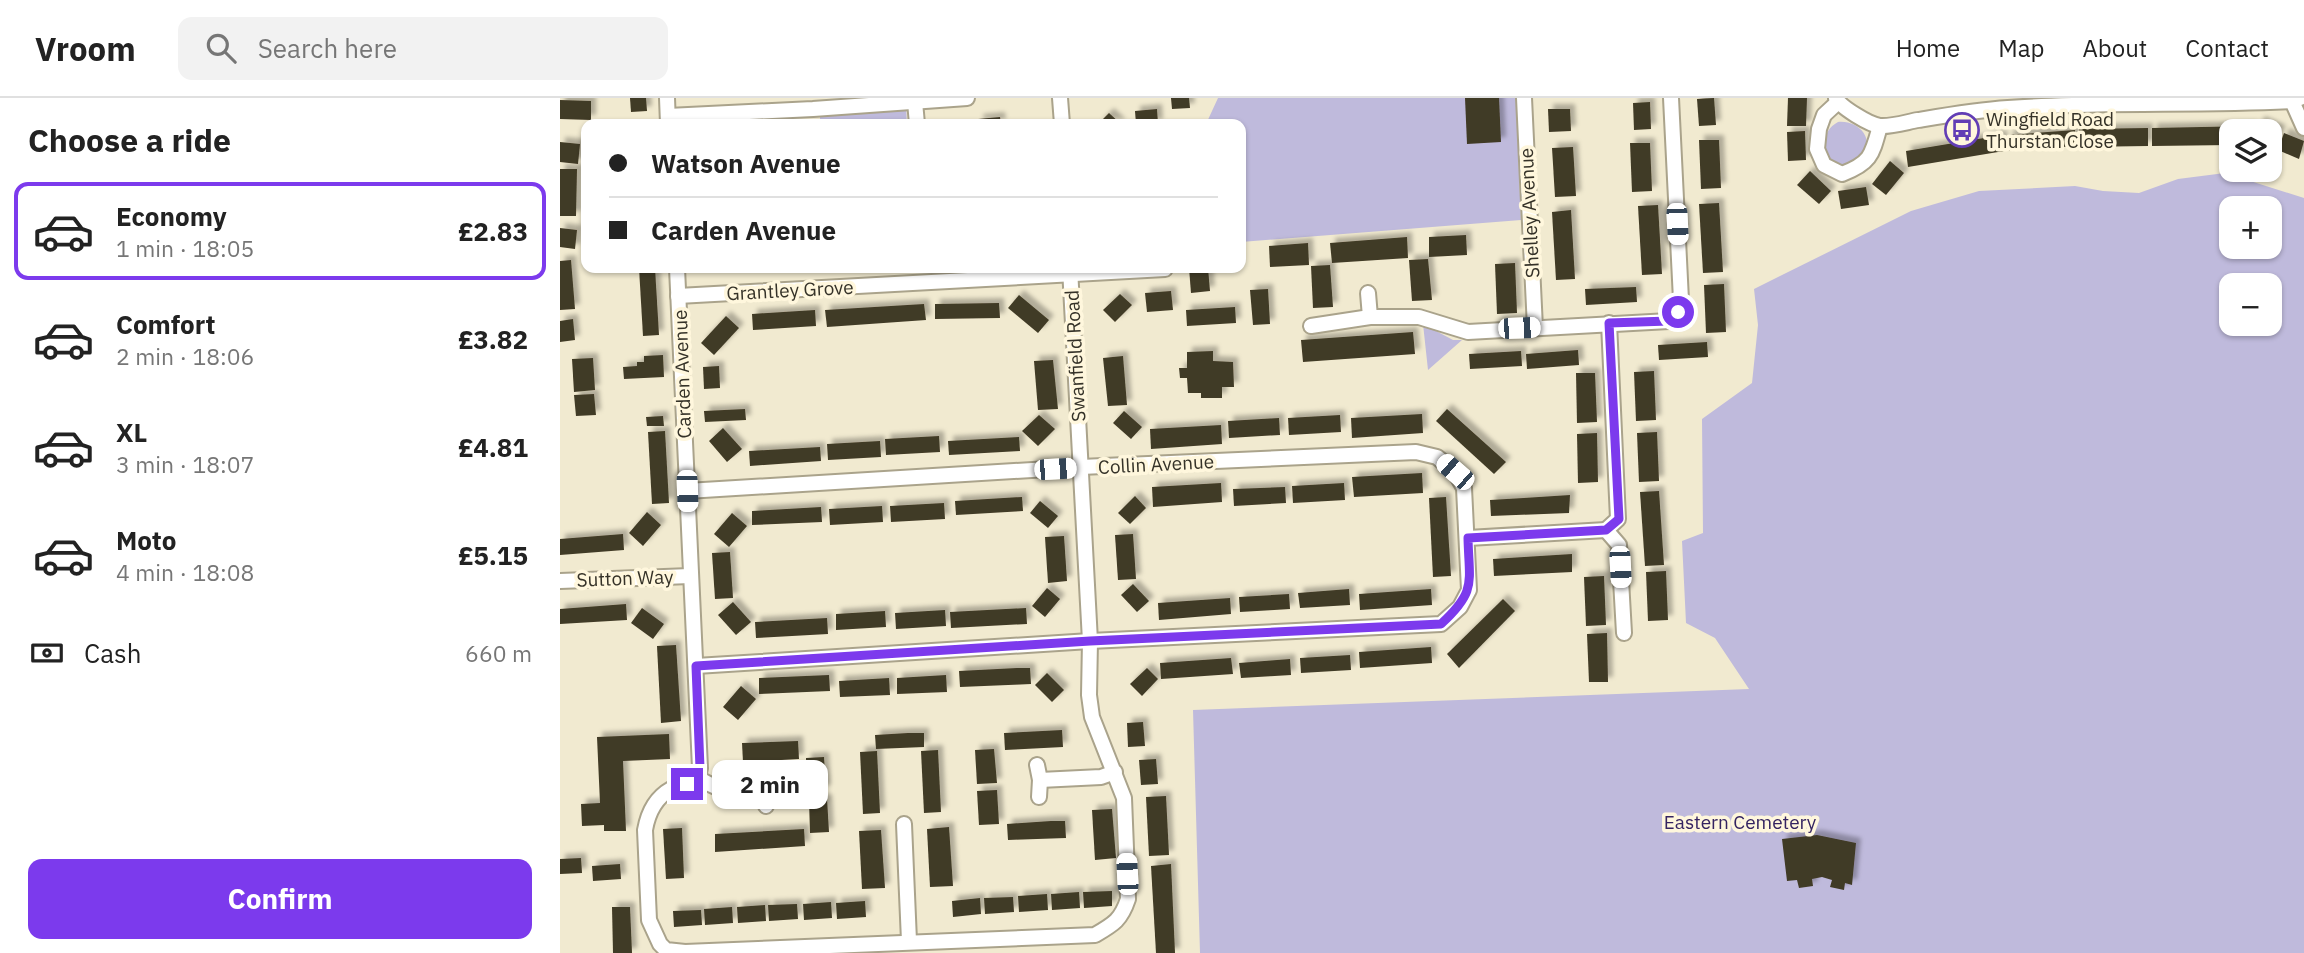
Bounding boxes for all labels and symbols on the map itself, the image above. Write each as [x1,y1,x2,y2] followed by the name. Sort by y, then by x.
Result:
[1986,107,2114,153] place label: Wingfield Road Thurstan Close
[1943,111,1981,149] bus stop icon: Wingfield Road Thurstan Close
[1514,147,1544,279] street label: Shelley Avenue
[1666,202,1689,246] car
[726,275,854,305] street label: Grantley Grove
[1060,289,1090,423] street label: Swanfield Road
[1662,296,1694,328] route start
[668,309,696,439] street label: Carden Avenue
[1498,317,1541,339] car
[1097,449,1215,479] street label: Collin Avenue
[1433,450,1478,494] car
[1034,457,1077,481] car
[676,470,699,512] car
[1609,545,1632,589] car
[576,564,674,592] street label: Sutton Way
[712,760,827,808] callout: 2 min
[671,768,703,800] route end
[1664,810,1817,834] park label: Eastern Cemetery
[1116,852,1139,896] car

